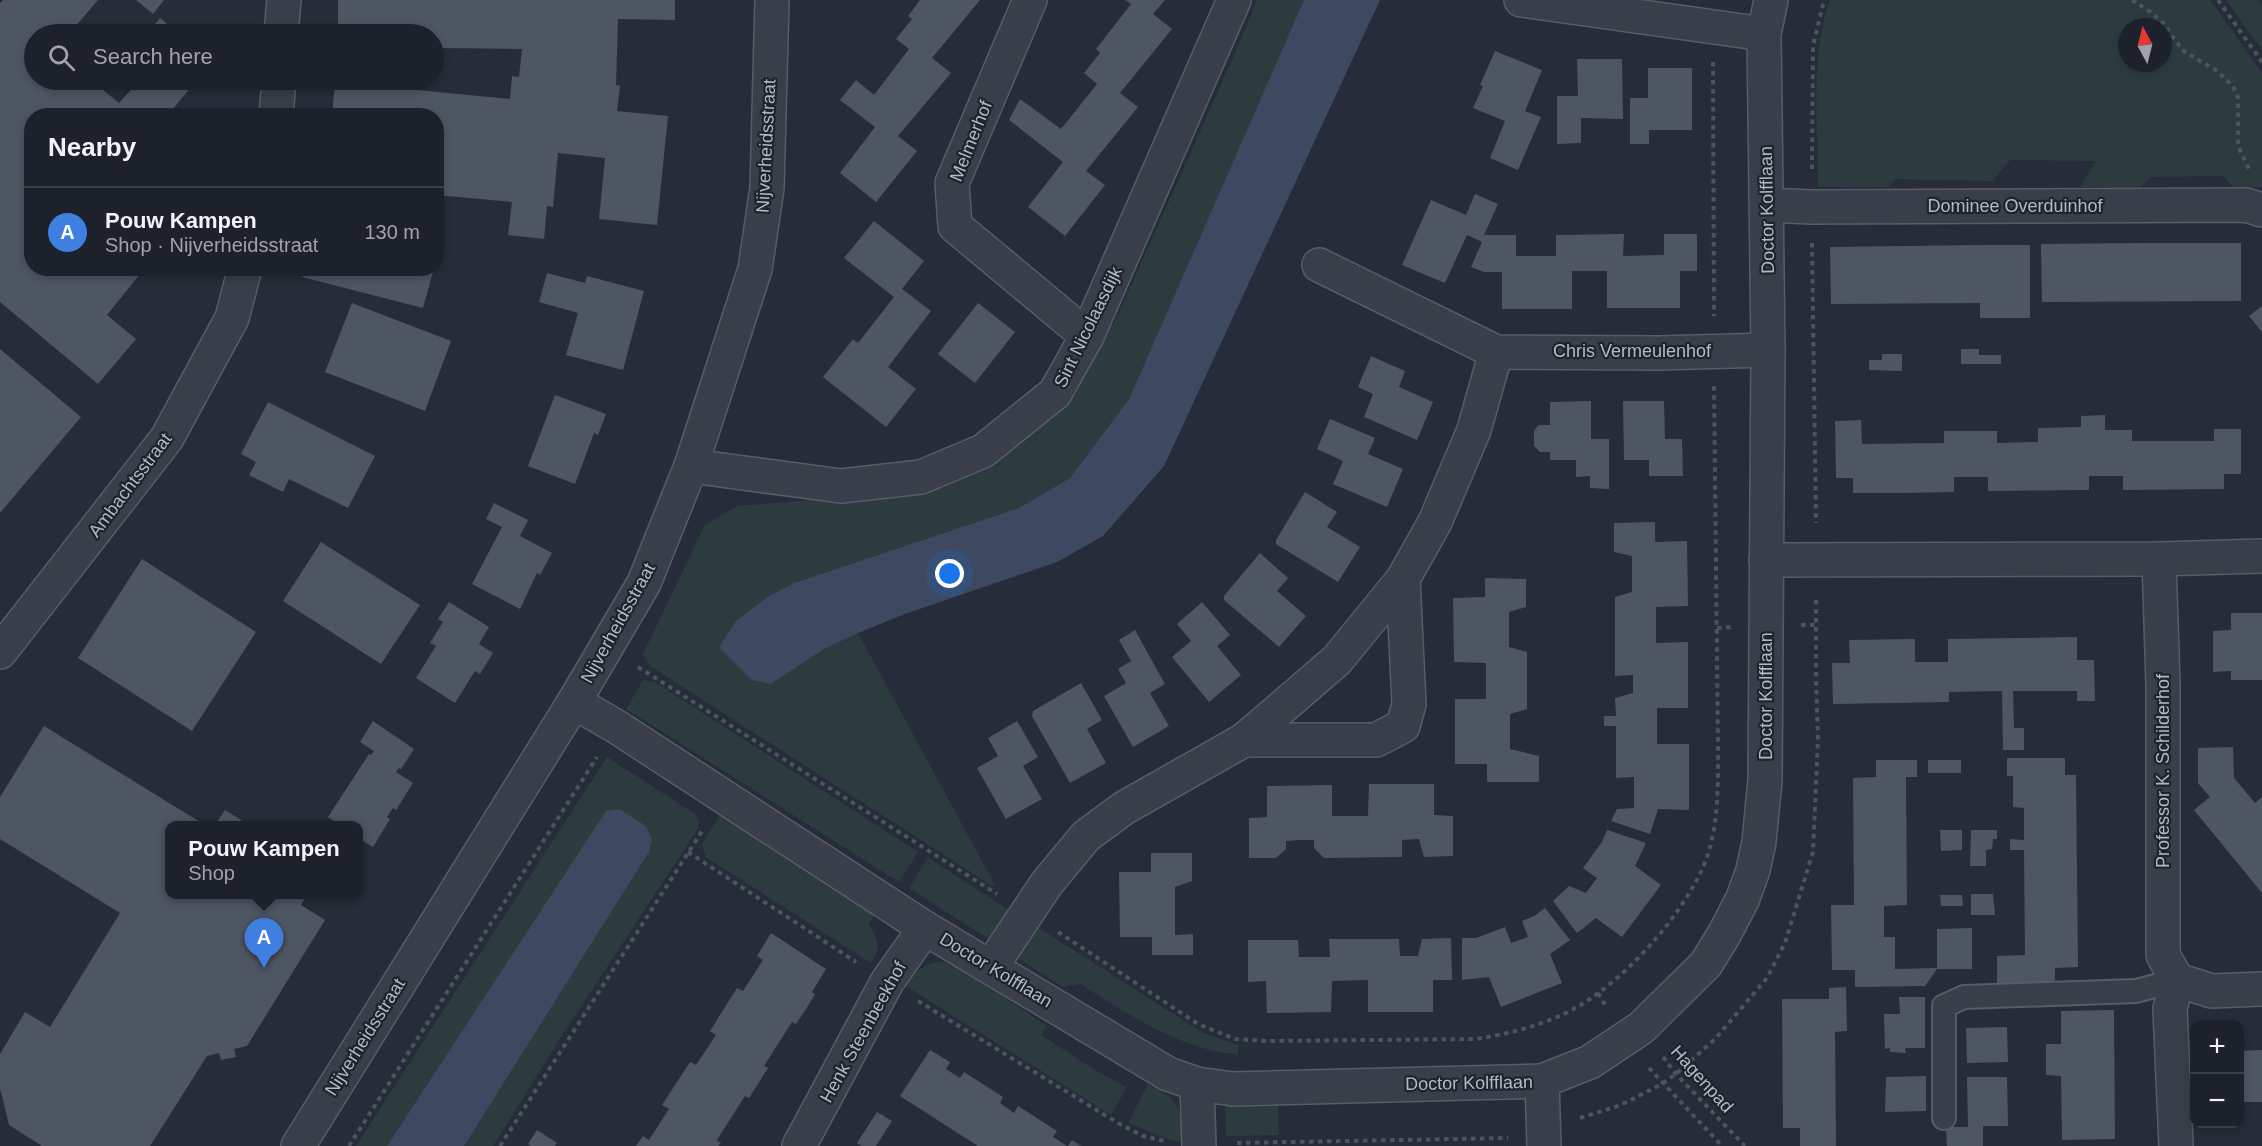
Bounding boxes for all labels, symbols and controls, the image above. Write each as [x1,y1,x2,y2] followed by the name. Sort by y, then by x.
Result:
[2118,18,2172,72] north arrow
[24,24,444,90] search box
[45,41,78,74] icon: search
[93,44,213,69] text: Search here
[753,79,779,213] street label: Nijverheidsstraat
[946,97,997,184] street label: Melmerhof
[48,132,136,162] text: Nearby
[1756,146,1778,274] street label: Doctor Kolfflaan
[1927,196,2104,216] street label: Dominee Overduinhof
[105,208,257,233] text: Pouw Kampen
[60,221,75,243] text: A
[364,221,420,243] text: 130 m
[105,234,318,256] text: Shop · Nijverheidsstraat
[1050,262,1126,391] street label: Sint Nicolaasdijk
[1553,341,1712,361] street label: Chris Vermeulenhof
[84,429,176,541] street label: Ambachtsstraat
[935,559,964,588] your location
[577,560,659,686] street label: Nijverheidsstraat
[1756,632,1776,760] street label: Doctor Kolfflaan
[2153,673,2173,868] street label: Professor K. Schilderhof
[165,821,363,899] popup
[188,836,340,861] text: Pouw Kampen
[188,862,235,884] text: Shop
[244,918,284,968] pin: A
[936,929,1056,1011] street label: Doctor Kolfflaan
[816,957,911,1106] street label: Henk Steenbeekhof
[321,975,409,1099] street label: Nijverheidsstraat
[2190,1020,2244,1128] map controls
[2190,1020,2244,1074] button: +
[1667,1041,1737,1117] street label: Hagenpad
[1405,1072,1533,1094] street label: Doctor Kolfflaan
[2190,1074,2244,1128] button: −

